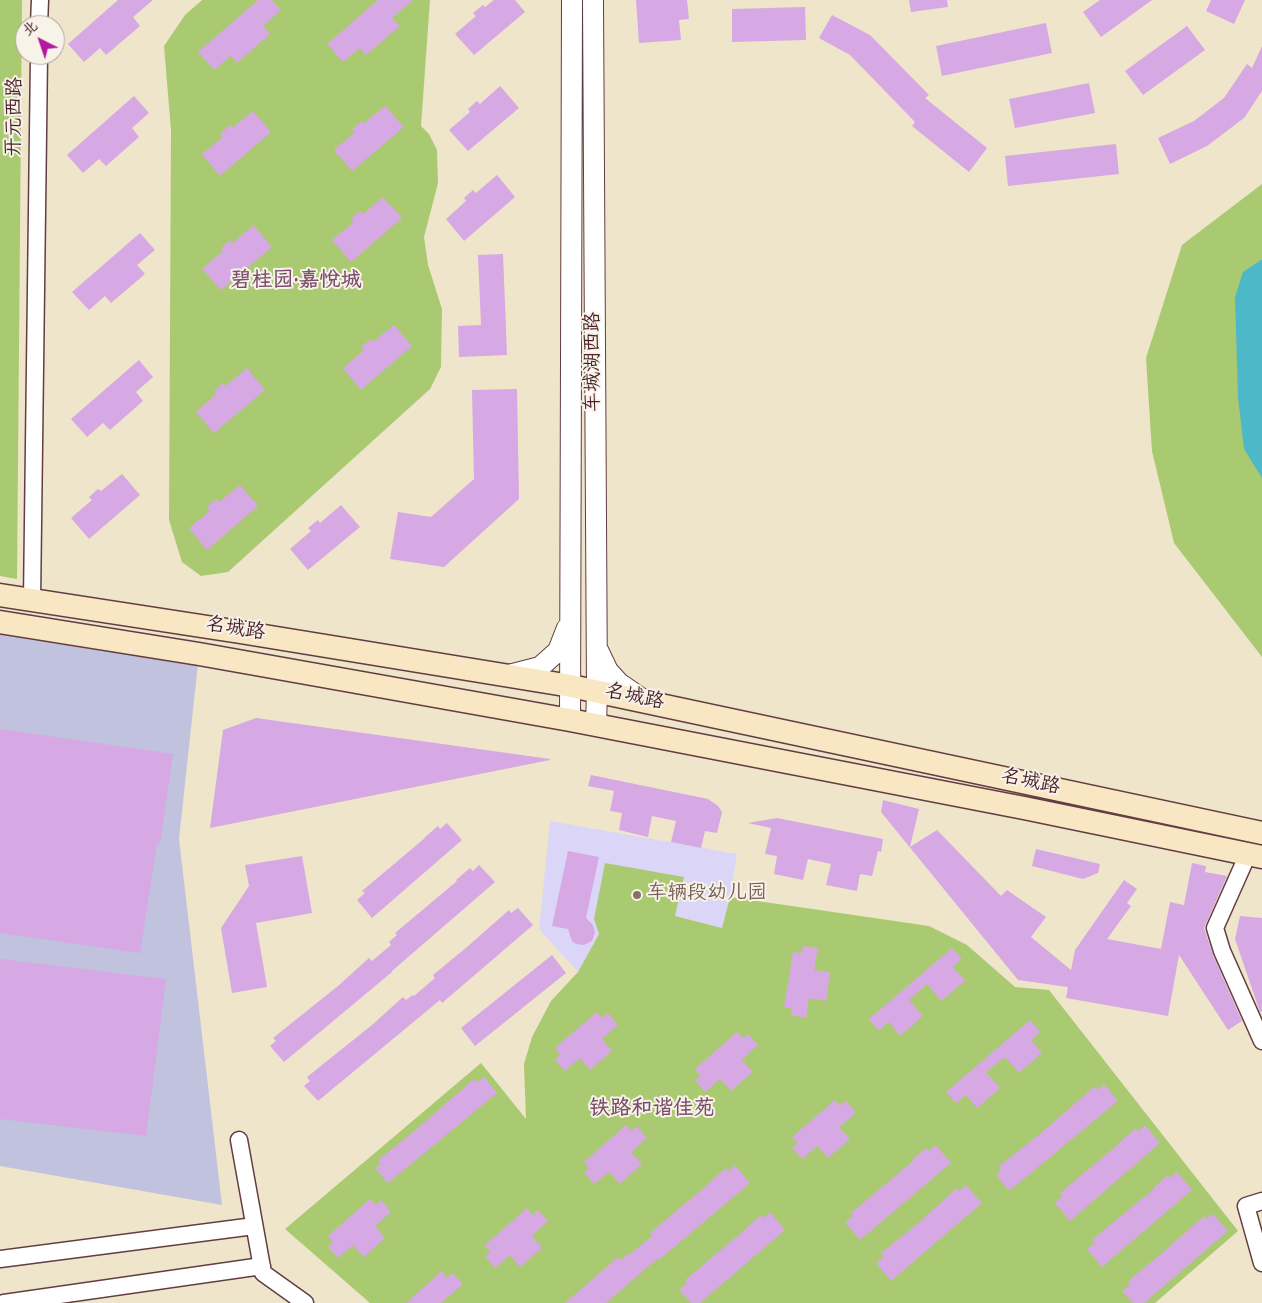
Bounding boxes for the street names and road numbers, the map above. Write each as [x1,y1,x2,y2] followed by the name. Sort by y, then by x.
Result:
[4,77,30,157] street label: 开元西路
[583,312,607,412] street label: 车城湖西路
[203,614,267,648] street label: 名城路
[602,681,666,717] street label: 名城路
[998,766,1062,802] street label: 名城路

